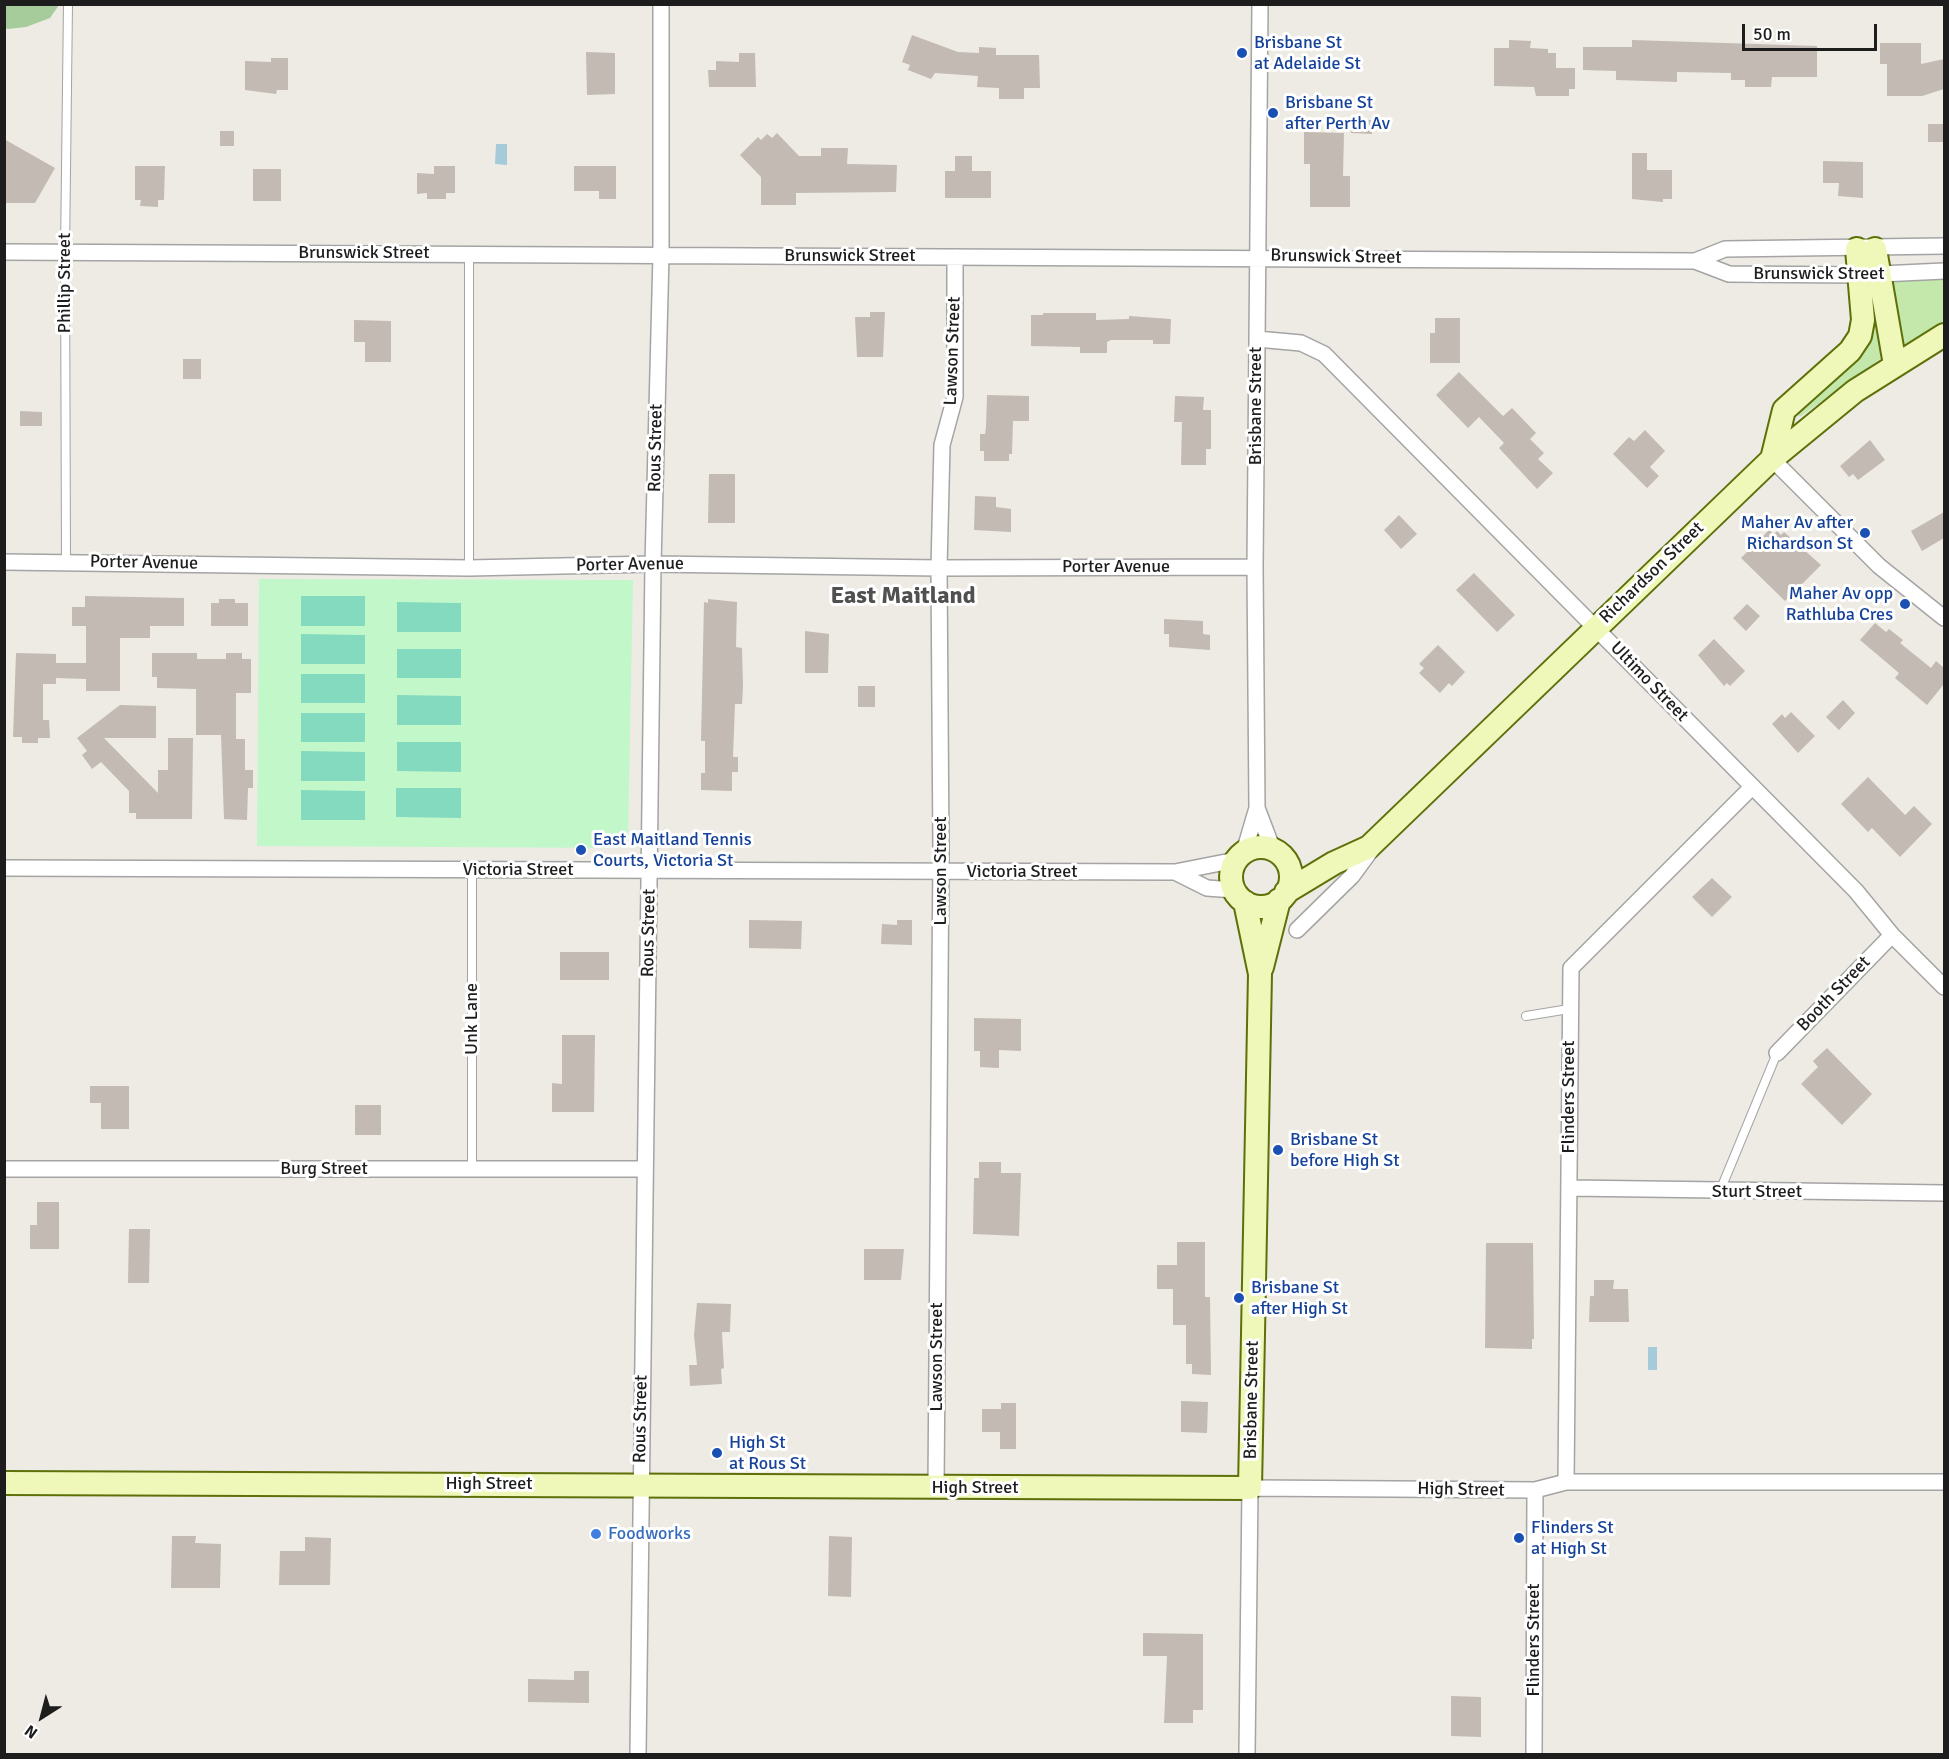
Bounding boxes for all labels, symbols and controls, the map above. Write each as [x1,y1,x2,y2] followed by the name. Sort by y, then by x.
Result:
[1745,12,1880,50] scale bar
[1753,23,1791,45] text: 50 m
[1254,32,1361,74] place label: Brisbane St at Adelaide St
[1235,46,1249,60] marker: Brisbane St at Adelaide St
[1285,92,1390,134] place label: Brisbane St after Perth Av
[1266,106,1280,120] marker: Brisbane St after Perth Av
[54,233,76,333] street label: Phillip Street
[298,242,430,264] street label: Brunswick Street
[784,245,916,267] street label: Brunswick Street
[1270,245,1402,269] street label: Brunswick Street
[1753,263,1885,285] street label: Brunswick Street
[940,296,966,406] street label: Lawson Street
[1245,347,1267,465] street label: Brisbane Street
[644,404,668,492] street label: Rous Street
[1741,512,1853,554] place label: Maher Av after Richardson St
[1595,518,1709,628] street label: Richardson Street
[1858,526,1872,540] marker: Maher Av after Richardson St
[90,551,198,575] street label: Porter Avenue
[576,553,684,577] street label: Porter Avenue
[1062,556,1170,578] street label: Porter Avenue
[830,583,976,611] district label: East Maitland
[1786,583,1893,626] place label: Maher Av opp Rathluba Cres
[1898,597,1912,611] marker: Maher Av opp Rathluba Cres
[1605,637,1693,727] street label: Ultimo Street
[930,816,952,926] street label: Lawson Street
[593,829,752,872] place label: East Maitland Tennis Courts, Victoria St
[574,843,588,857] marker: East Maitland Tennis Courts, Victoria St
[463,859,573,881] street label: Victoria Street
[967,861,1077,883] street label: Victoria Street
[637,889,661,977] street label: Rous Street
[1793,952,1875,1036] street label: Booth Street
[461,983,483,1055] street label: Unk Lane
[1558,1040,1580,1154] street label: Flinders Street
[1290,1129,1400,1172] place label: Brisbane St before High St
[1271,1143,1285,1157] marker: Brisbane St before High St
[280,1158,368,1180] street label: Burg Street
[1712,1181,1802,1203] street label: Sturt Street
[1251,1277,1348,1320] place label: Brisbane St after High St
[1232,1291,1246,1305] marker: Brisbane St after High St
[926,1302,948,1412] street label: Lawson Street
[1240,1341,1264,1459] street label: Brisbane Street
[629,1375,653,1463] street label: Rous Street
[729,1432,806,1474] place label: High St at Rous St
[710,1446,724,1460] marker: High St at Rous St
[445,1473,533,1495] street label: High Street
[931,1477,1019,1499] street label: High Street
[1417,1478,1505,1502] street label: High Street
[1531,1517,1614,1559] place label: Flinders St at High St
[608,1523,691,1545] place label: Foodworks
[589,1527,603,1541] marker: Foodworks
[1512,1531,1526,1545] marker: Flinders St at High St
[1523,1583,1545,1697] street label: Flinders Street
[12,1687,72,1747] north arrow
[21,1720,42,1743] text: N

